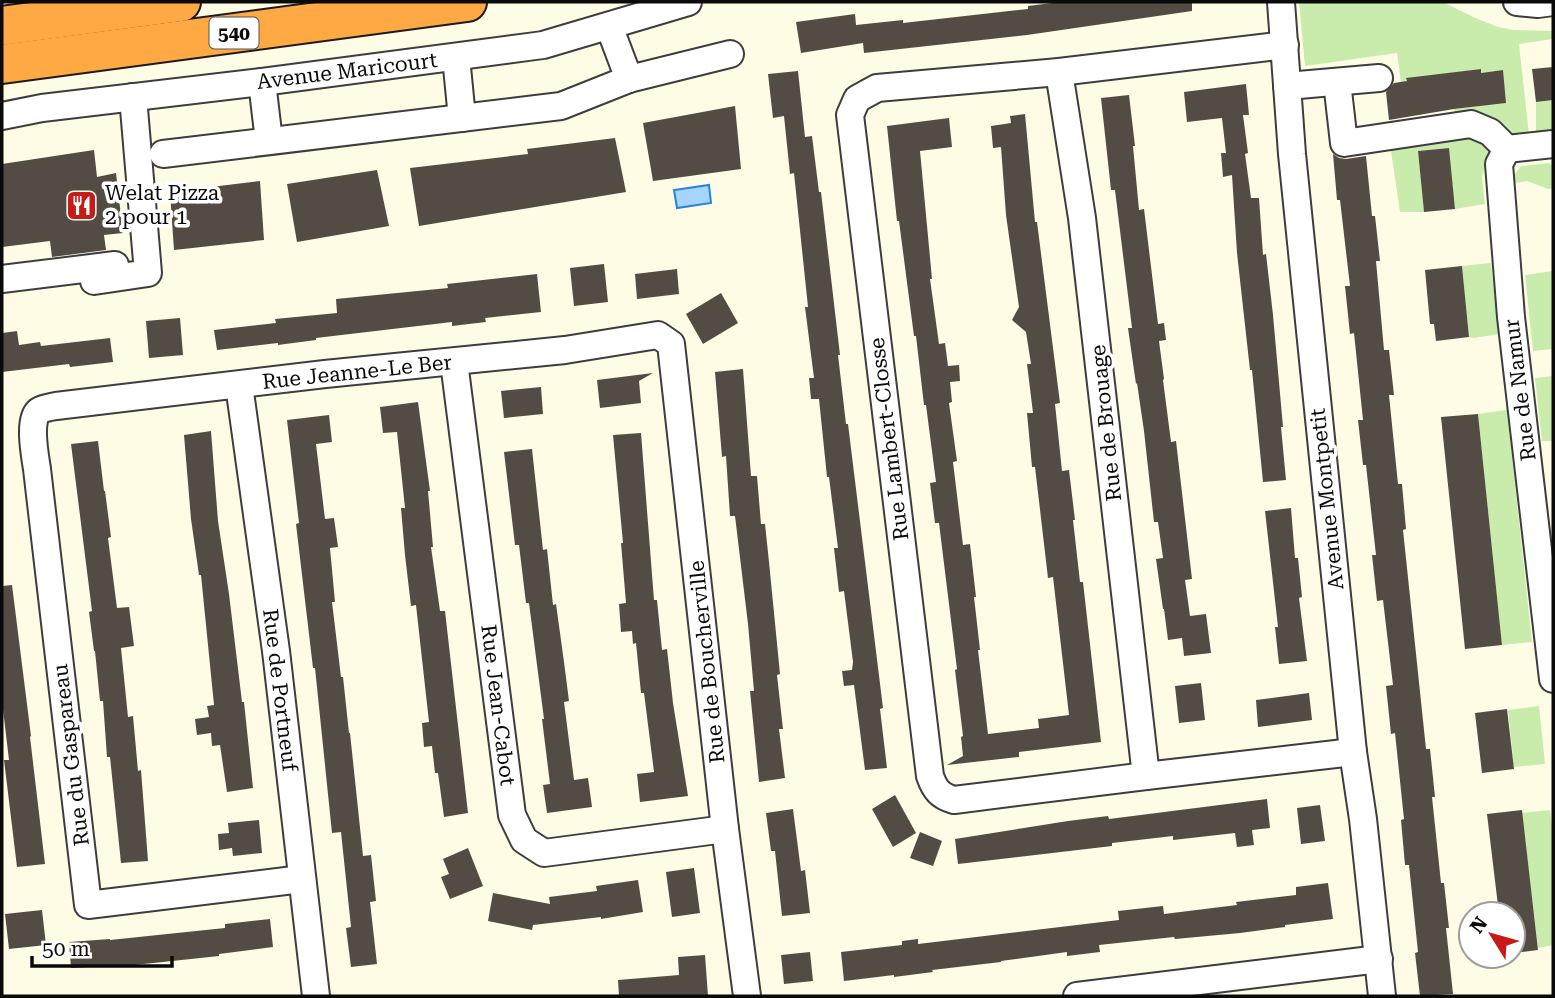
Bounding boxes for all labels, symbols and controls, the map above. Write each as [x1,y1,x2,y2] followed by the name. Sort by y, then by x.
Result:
[210,18,258,48] road number: 540
[255,48,439,94] street label: Avenue Maricourt
[105,181,220,229] place label: Welat Pizza 2 pour 1
[65,188,99,222] restaurant icon: Welat Pizza 2 pour 1
[1499,317,1541,462] street label: Rue de Namur
[865,336,913,542] street label: Rue Lambert-Closse
[1086,344,1126,502] street label: Rue de Brouage
[261,350,453,394] street label: Rue Jeanne-Le Ber
[1306,407,1348,591] street label: Avenue Montpetit
[684,559,730,765] street label: Rue de Boucherville
[258,607,302,773] street label: Rue de Portneuf
[476,623,520,787] street label: Rue Jean-Cabot
[48,663,94,847] street label: Rue du Gaspareau
[1457,900,1527,970] north arrow
[1465,912,1493,938] text: N
[32,925,172,969] scale bar
[42,937,90,961] text: 50 m

